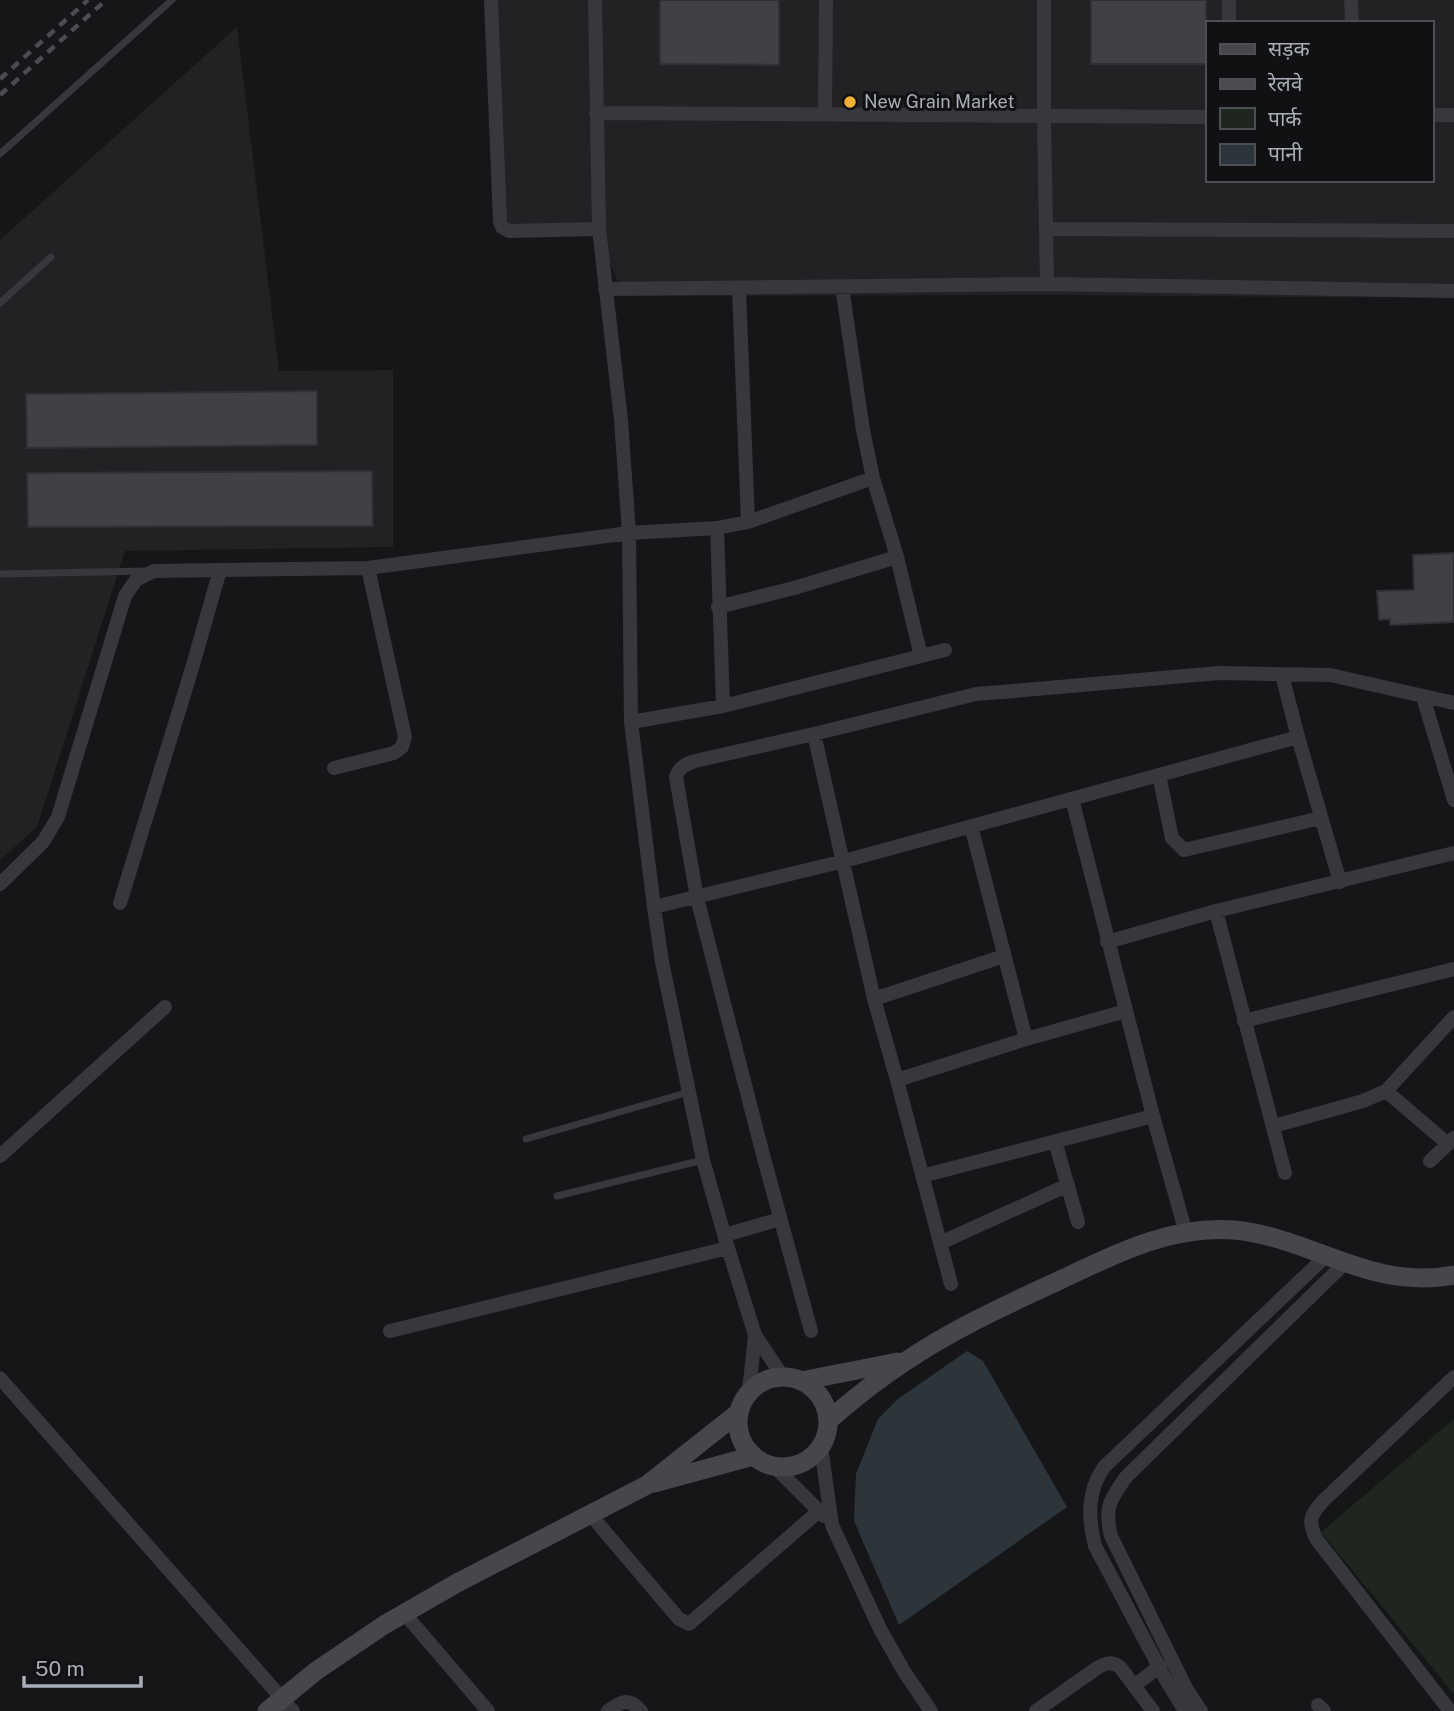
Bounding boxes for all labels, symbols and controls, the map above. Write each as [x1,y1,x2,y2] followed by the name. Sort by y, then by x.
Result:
[1206,21,1433,182] legend
[1268,36,1310,61] text: सड़क
[1267,71,1303,96] text: रेलवे
[864,91,1014,112] place label: New Grain Market
[842,94,858,110] marker: New Grain Market
[1268,106,1302,131] text: पार्क
[1268,141,1303,166] text: पानी
[24,1644,142,1688] scale bar
[35,1656,85,1681] text: 50 m

